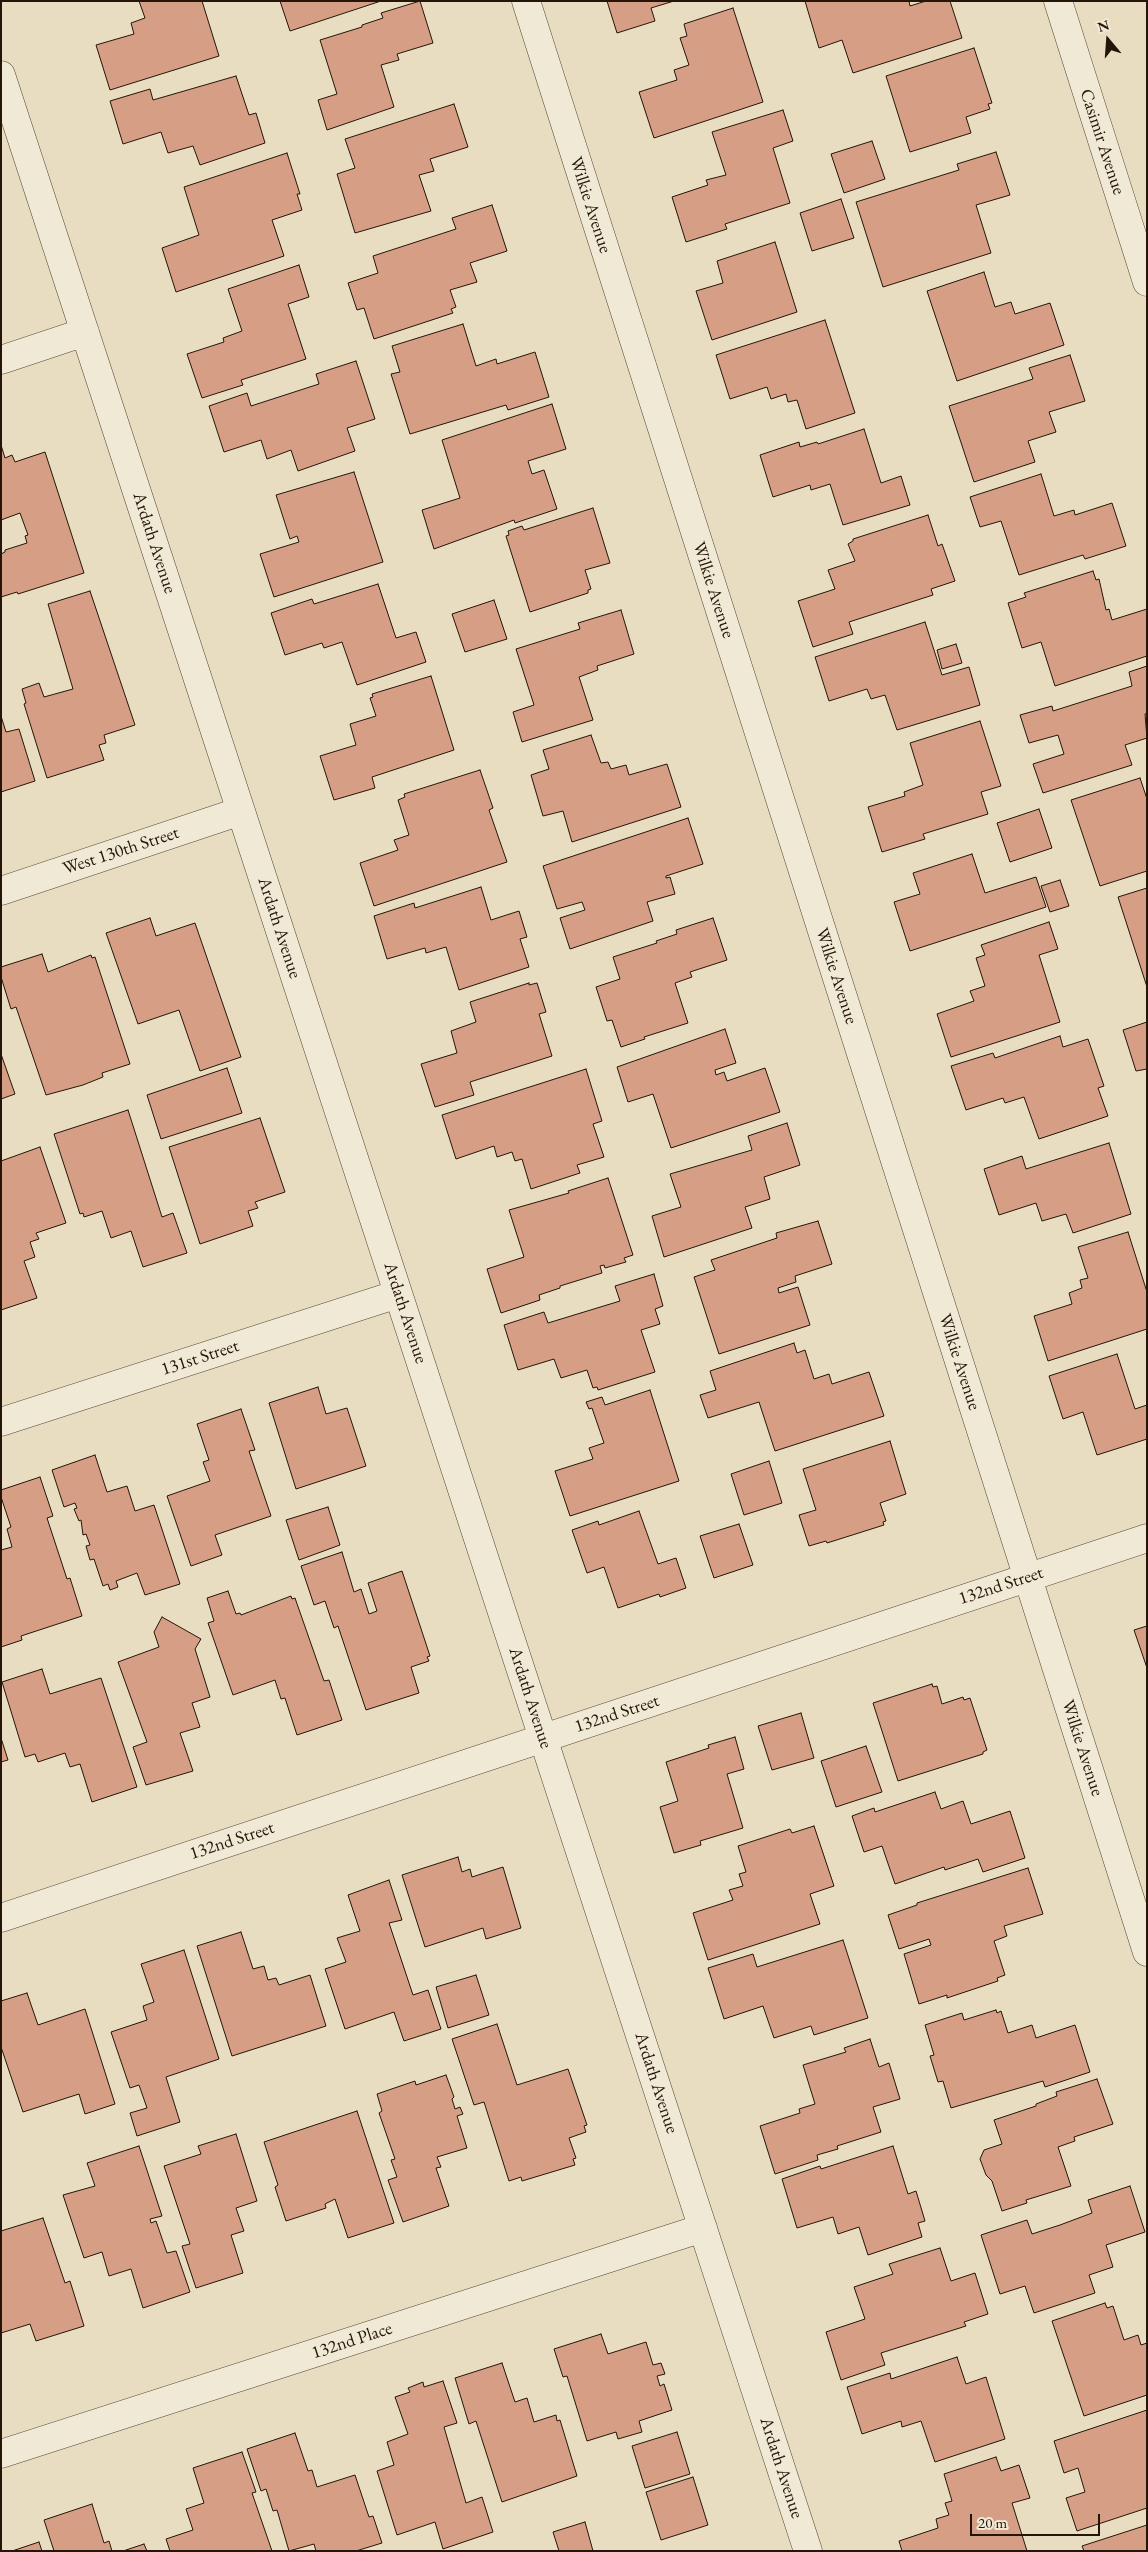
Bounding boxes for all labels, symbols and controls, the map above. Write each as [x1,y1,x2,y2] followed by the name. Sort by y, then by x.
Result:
[1083,15,1133,65] north arrow
[1095,15,1112,36] text: N
[1075,86,1129,198] street label: Casimir Avenue
[564,154,616,256] street label: Wilkie Avenue
[128,490,180,596] street label: Ardath Avenue
[687,539,739,641] street label: Wilkie Avenue
[60,822,182,880] street label: West 130th Street
[253,875,305,981] street label: Ardath Avenue
[810,925,862,1027] street label: Wilkie Avenue
[379,1260,431,1366] street label: Ardath Avenue
[933,1311,985,1413] street label: Wilkie Avenue
[158,1335,242,1381] street label: 131st Street
[956,1562,1046,1610] street label: 132nd Street
[504,1645,556,1751] street label: Ardath Avenue
[572,1690,662,1738] street label: 132nd Street
[1056,1697,1108,1799] street label: Wilkie Avenue
[187,1817,277,1865] street label: 132nd Street
[630,2030,682,2136] street label: Ardath Avenue
[309,2318,395,2364] street label: 132nd Place
[755,2415,807,2521] street label: Ardath Avenue
[973,2504,1103,2536] scale bar
[978,2513,1007,2532] text: 20 m

